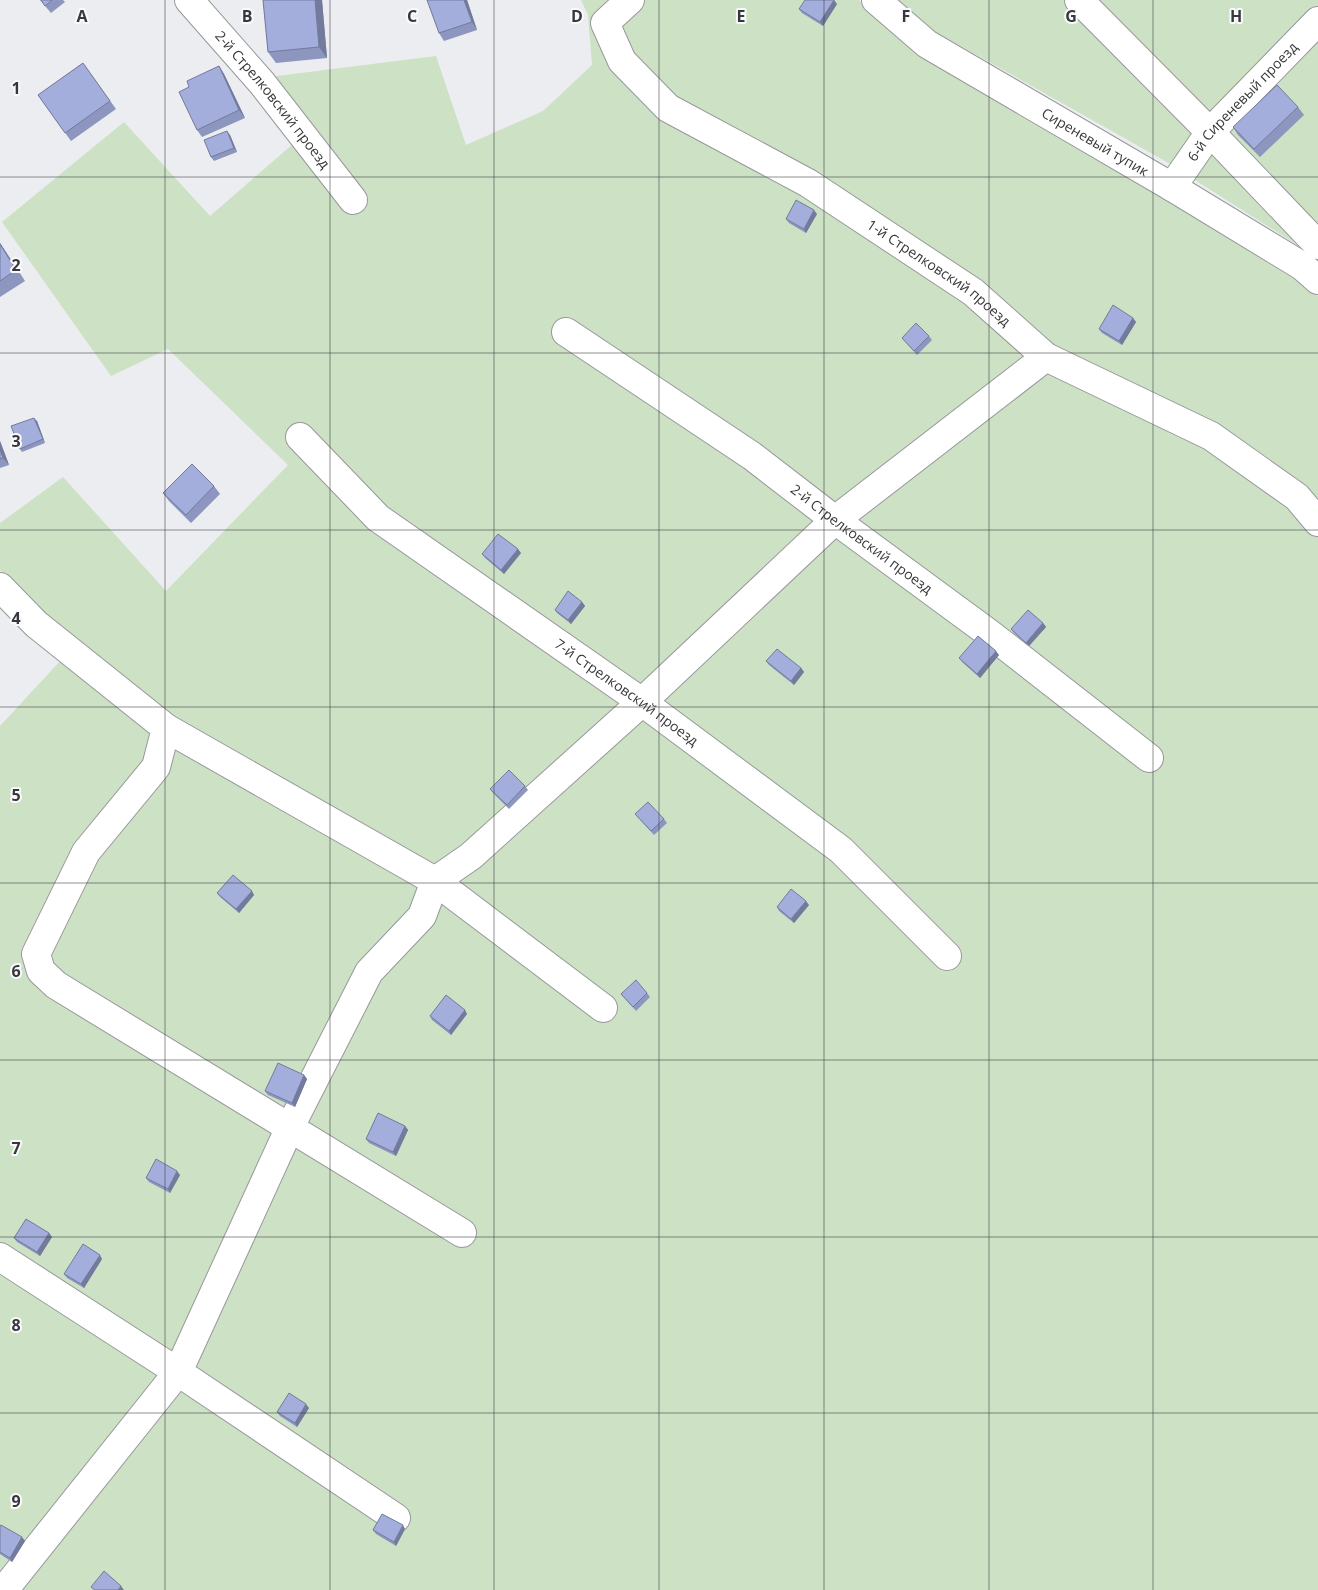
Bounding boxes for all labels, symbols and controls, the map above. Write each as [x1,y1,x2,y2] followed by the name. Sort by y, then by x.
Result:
[76,5,88,27] text: A
[242,5,252,27] text: B
[407,5,417,27] text: C
[571,5,583,27] text: D
[737,5,746,27] text: E
[902,5,910,27] text: F
[1065,5,1077,27] text: G
[1230,5,1242,27] text: H
[211,26,335,172] street label: 2-й Стрелковский проезд
[1183,38,1302,165] street label: 6-й Сиреневый проезд
[11,77,21,99] text: 1
[1038,103,1153,181] street label: Сиреневый тупик
[864,215,1015,330] street label: 1-й Стрелковский проезд
[11,254,21,276] text: 2
[11,430,21,452] text: 3
[787,479,937,598] street label: 2-й Стрелковский проезд
[11,607,21,629] text: 4
[551,634,703,750] street label: 7-й Стрелковский проезд
[11,784,21,806] text: 5
[11,960,21,982] text: 6
[11,1137,21,1159] text: 7
[11,1314,21,1336] text: 8
[11,1490,21,1512] text: 9

